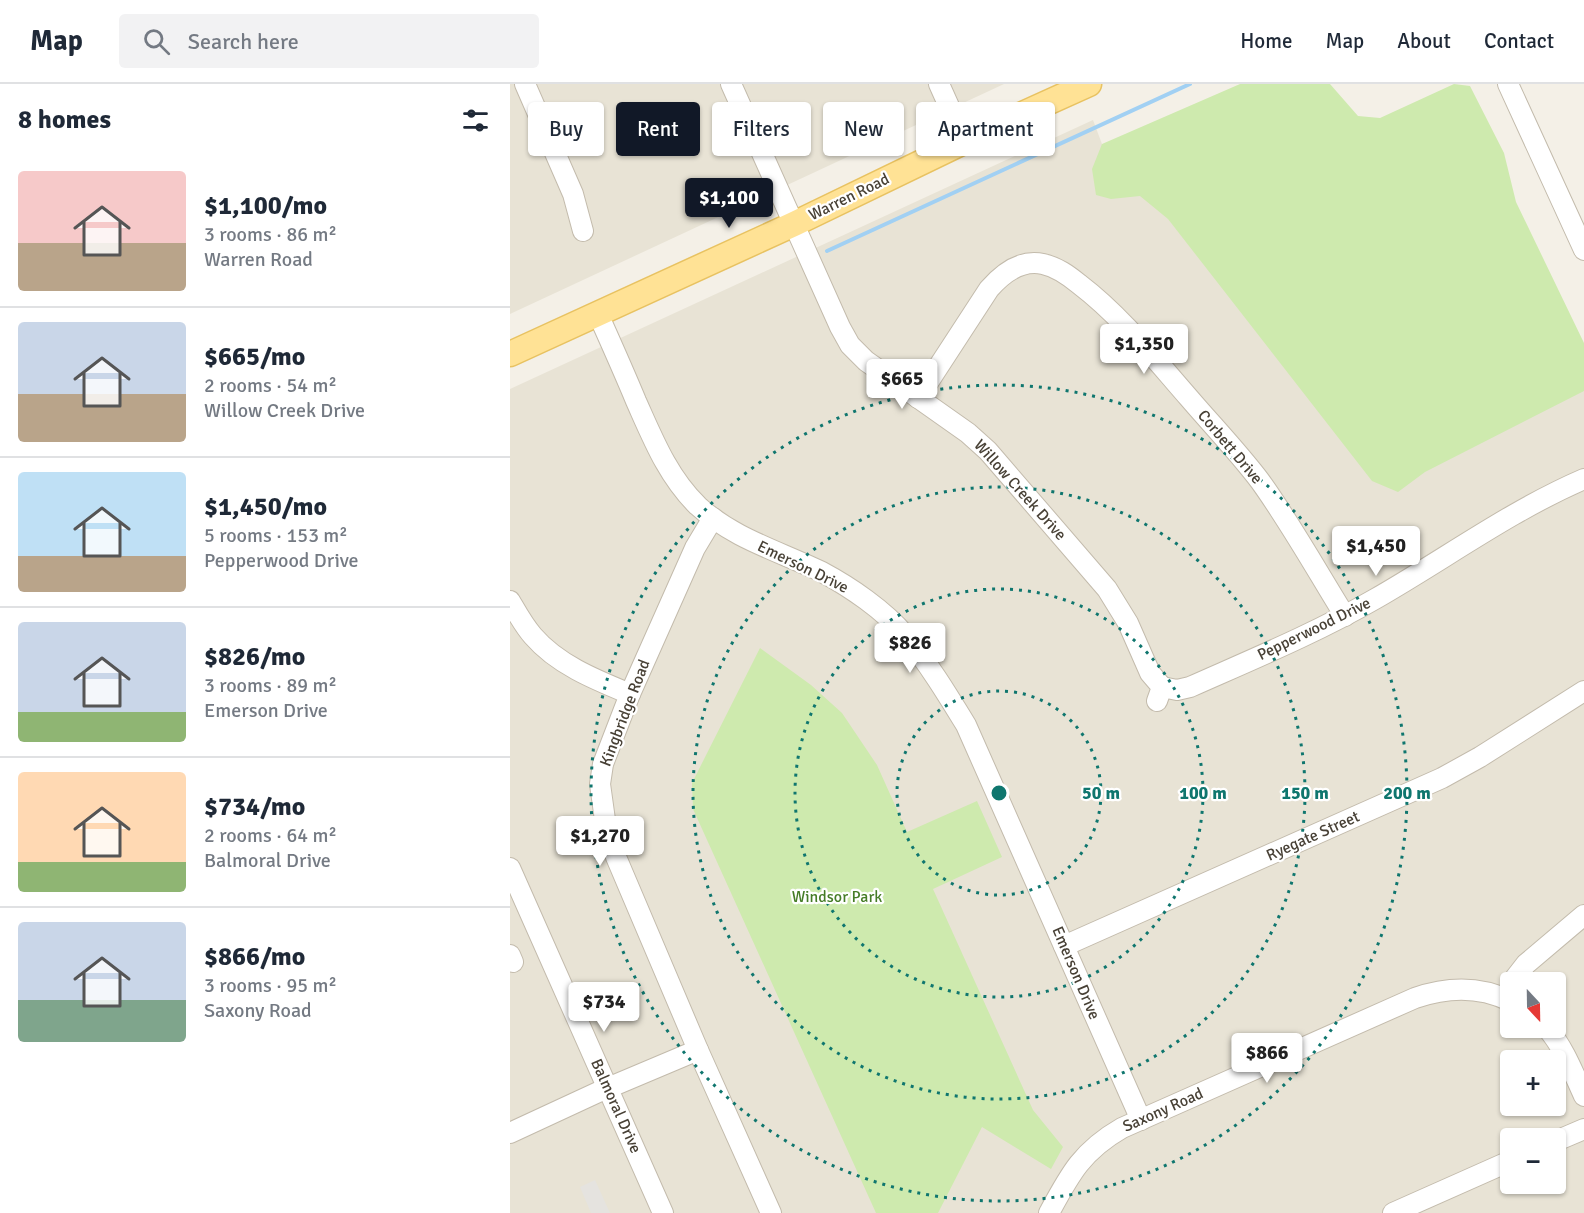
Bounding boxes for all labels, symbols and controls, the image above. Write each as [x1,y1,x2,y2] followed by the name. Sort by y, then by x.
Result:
[119,14,539,68] search box
[30,24,83,58] text: Map
[140,25,173,58] icon: search
[188,28,299,55] text: Search here
[1240,28,1293,54] text: Home
[1326,28,1364,54] text: Map
[1397,28,1451,54] text: About
[1484,28,1554,54] text: Contact
[528,102,604,156] chip: Buy
[616,102,700,156] chip: Rent
[712,102,811,156] chip: Filters
[823,102,904,156] chip: New
[916,102,1055,156] chip: Apartment
[18,104,111,136] text: 8 homes
[459,104,492,137] icon: filters
[805,169,893,225] street label: Warren Road
[680,178,778,229] pin: $1,100
[699,185,759,210] text: $1,100
[204,190,327,222] text: $1,100/mo
[66,195,138,267] icon: home
[204,222,337,247] text: 3 rooms · 86 m²
[204,247,313,272] text: Warren Road
[1095,324,1193,375] pin: $1,350
[1114,331,1174,356] text: $1,350
[204,341,305,373] text: $665/mo
[66,346,138,418] icon: home
[866,359,938,410] pin: $665
[880,366,924,391] text: $665
[204,373,337,398] text: 2 rooms · 54 m²
[204,398,365,423] text: Willow Creek Drive
[1193,406,1267,488] street label: Corbett Drive
[969,435,1071,545] street label: Willow Creek Drive
[204,491,327,523] text: $1,450/mo
[66,496,138,568] icon: home
[204,523,348,548] text: 5 rooms · 153 m²
[1327,526,1425,577] pin: $1,450
[1346,533,1406,558] text: $1,450
[754,536,852,598] street label: Emerson Drive
[204,548,359,573] text: Pepperwood Drive
[1254,593,1374,665] street label: Pepperwood Drive
[874,623,946,674] pin: $826
[888,630,932,655] text: $826
[204,641,305,673] text: $826/mo
[66,646,138,718] icon: home
[595,657,655,769] street label: Kingbridge Road
[204,673,337,698] text: 3 rooms · 89 m²
[204,698,328,723] text: Emerson Drive
[1082,782,1120,804] text: 50 m
[1179,782,1227,804] text: 100 m
[1281,782,1329,804] text: 150 m
[1383,782,1431,804] text: 200 m
[989,783,1009,803] centre of rings
[204,791,305,823] text: $734/mo
[66,796,138,868] icon: home
[1263,806,1363,865] street label: Ryegate Street
[551,816,649,867] pin: $1,270
[204,823,337,848] text: 2 rooms · 64 m²
[570,823,630,848] text: $1,270
[204,848,331,873] text: Balmoral Drive
[792,887,882,907] park label: Windsor Park
[1047,923,1105,1023] street label: Emerson Drive
[204,941,305,973] text: $866/mo
[66,946,138,1018] icon: home
[1500,972,1566,1038] north arrow
[1500,972,1566,1194] map controls
[204,973,337,998] text: 3 rooms · 95 m²
[568,982,640,1033] pin: $734
[582,989,626,1014] text: $734
[204,998,312,1023] text: Saxony Road
[1231,1033,1303,1084] pin: $866
[1245,1040,1289,1065] text: $866
[1500,1050,1566,1116] button: +
[586,1056,646,1156] street label: Balmoral Drive
[1120,1083,1206,1137] street label: Saxony Road
[1500,1128,1566,1194] button: −

